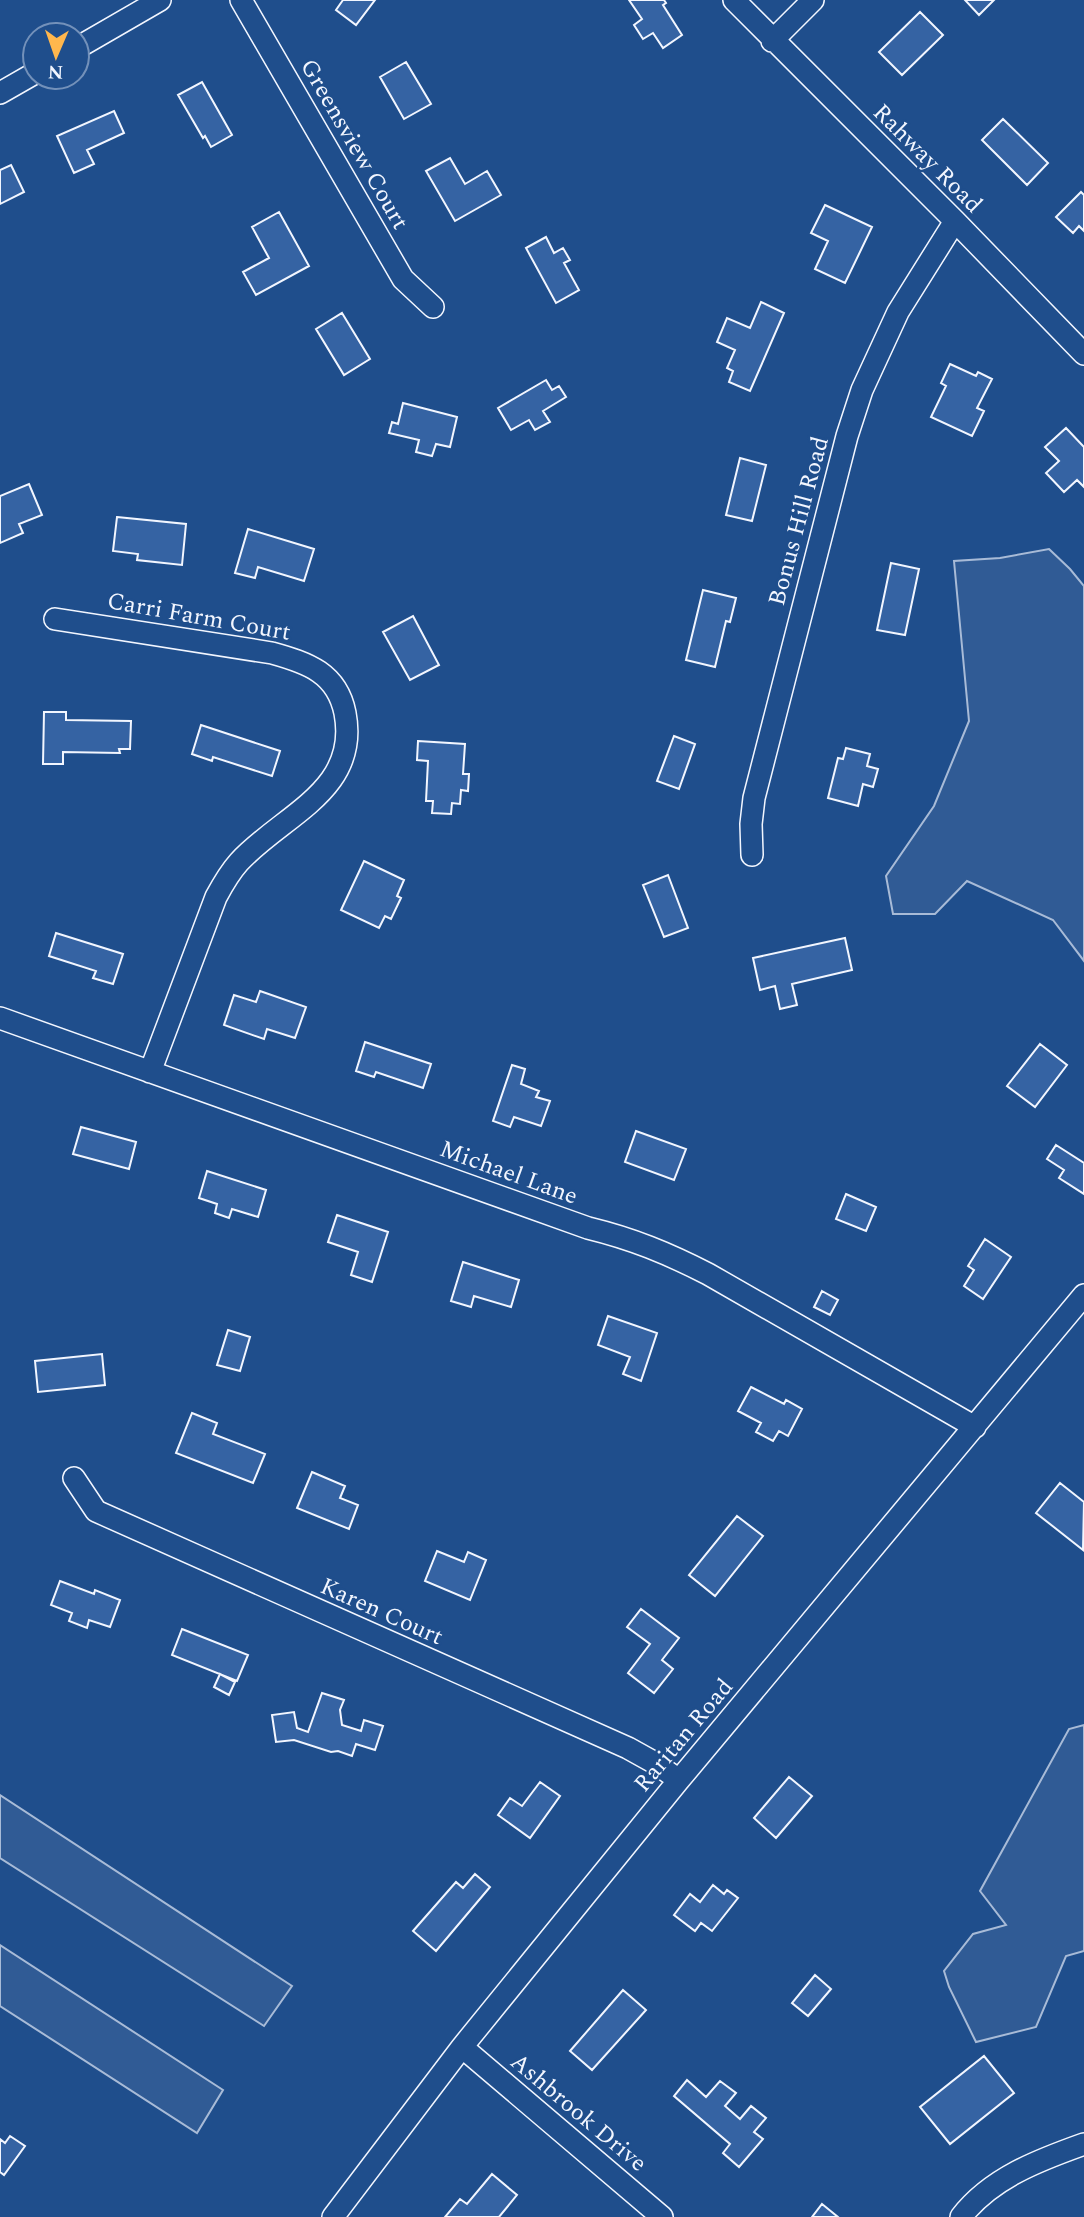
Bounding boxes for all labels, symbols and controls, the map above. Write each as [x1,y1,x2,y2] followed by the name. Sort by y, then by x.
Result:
[21,21,91,91] north arrow
[291,52,418,237] street label: Greensview Court
[47,57,64,86] text: N
[864,96,990,222] street label: Rahway Road
[759,433,839,610] street label: Bonus Hill Road
[104,583,293,651] street label: Carri Farm Court
[434,1131,583,1215] street label: Michael Lane
[314,1569,449,1655] street label: Karen Court
[625,1671,742,1801] street label: Raritan Road
[502,2045,655,2181] street label: Ashbrook Drive

